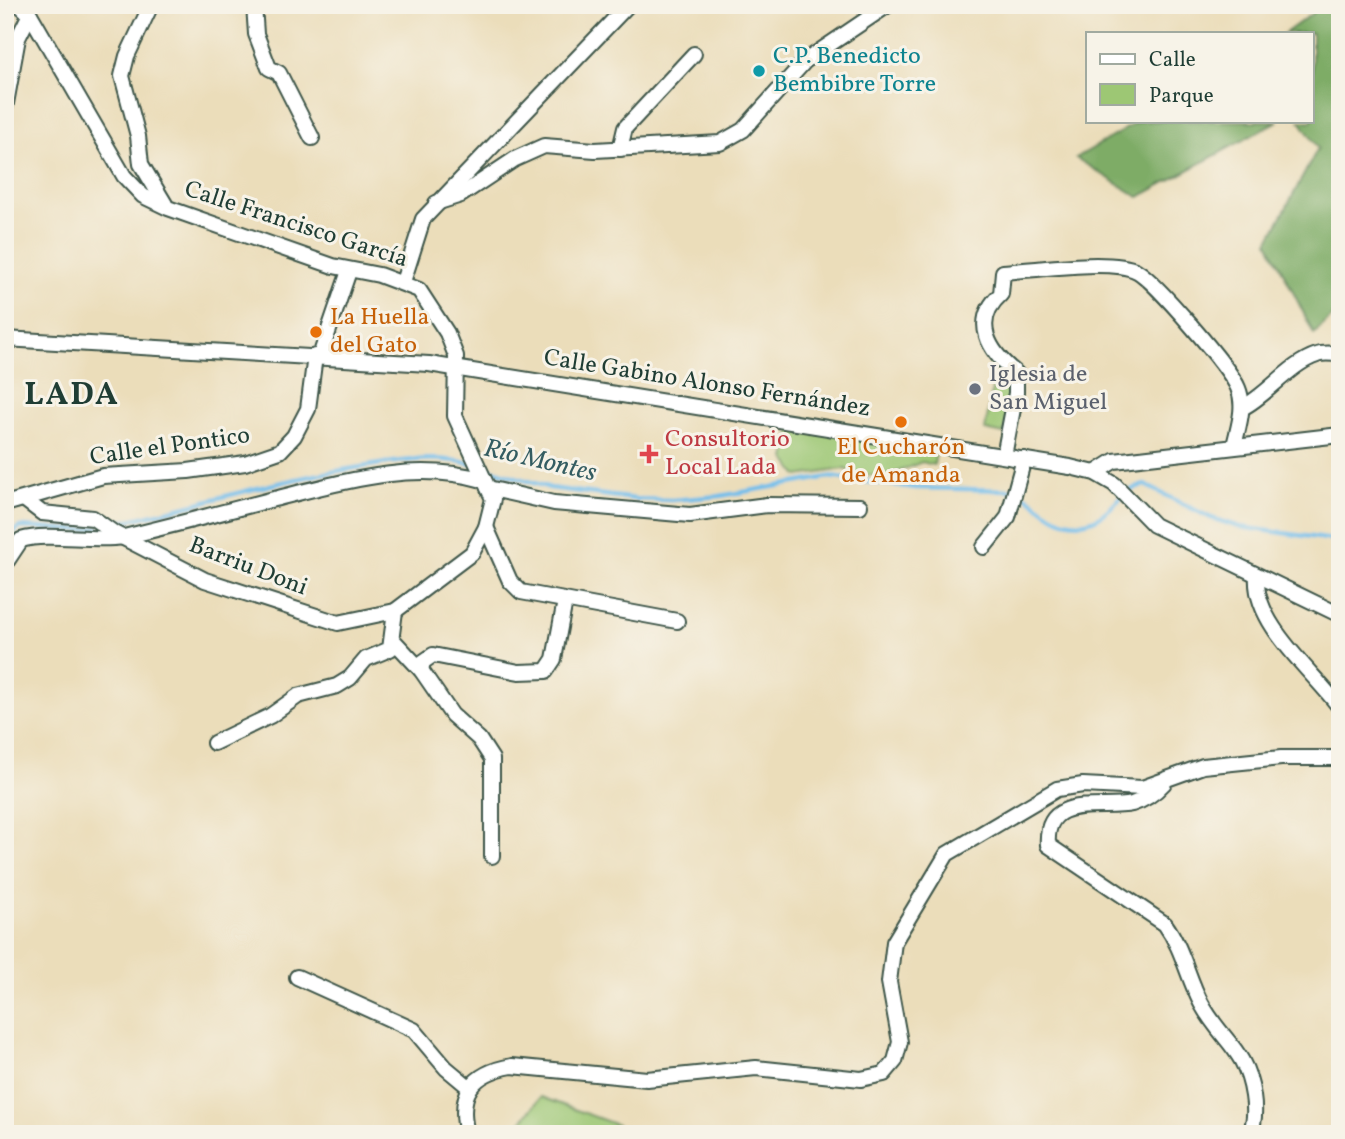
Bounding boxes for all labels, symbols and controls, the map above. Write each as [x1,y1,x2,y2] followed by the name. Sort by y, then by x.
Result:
[1086,32,1314,122] legend
[773,40,936,102] place label: C.P. Benedicto Bembibre Torre
[1149,46,1196,75] text: Calle
[751,63,767,79] marker: C.P. Benedicto Bembibre Torre
[1149,82,1214,111] text: Parque
[180,173,412,277] street label: Calle Francisco García
[330,301,429,363] place label: La Huella del Gato
[308,324,324,340] marker: La Huella del Gato
[541,341,873,427] street label: Calle Gabino Alonso Fernández
[989,358,1107,420] place label: Iglesia de San Miguel
[24,374,120,418] district label: LADA
[967,381,983,397] marker: Iglesia de San Miguel
[893,414,909,430] marker: El Cucharón de Amanda
[88,419,252,475] street label: Calle el Pontico
[665,423,790,485] place label: Consultorio Local Lada
[480,431,600,492] water label: Río Montes
[836,431,966,493] place label: El Cucharón de Amanda
[639,444,659,464] marker: Consultorio Local Lada
[184,529,312,605] street label: Barriu Doni

